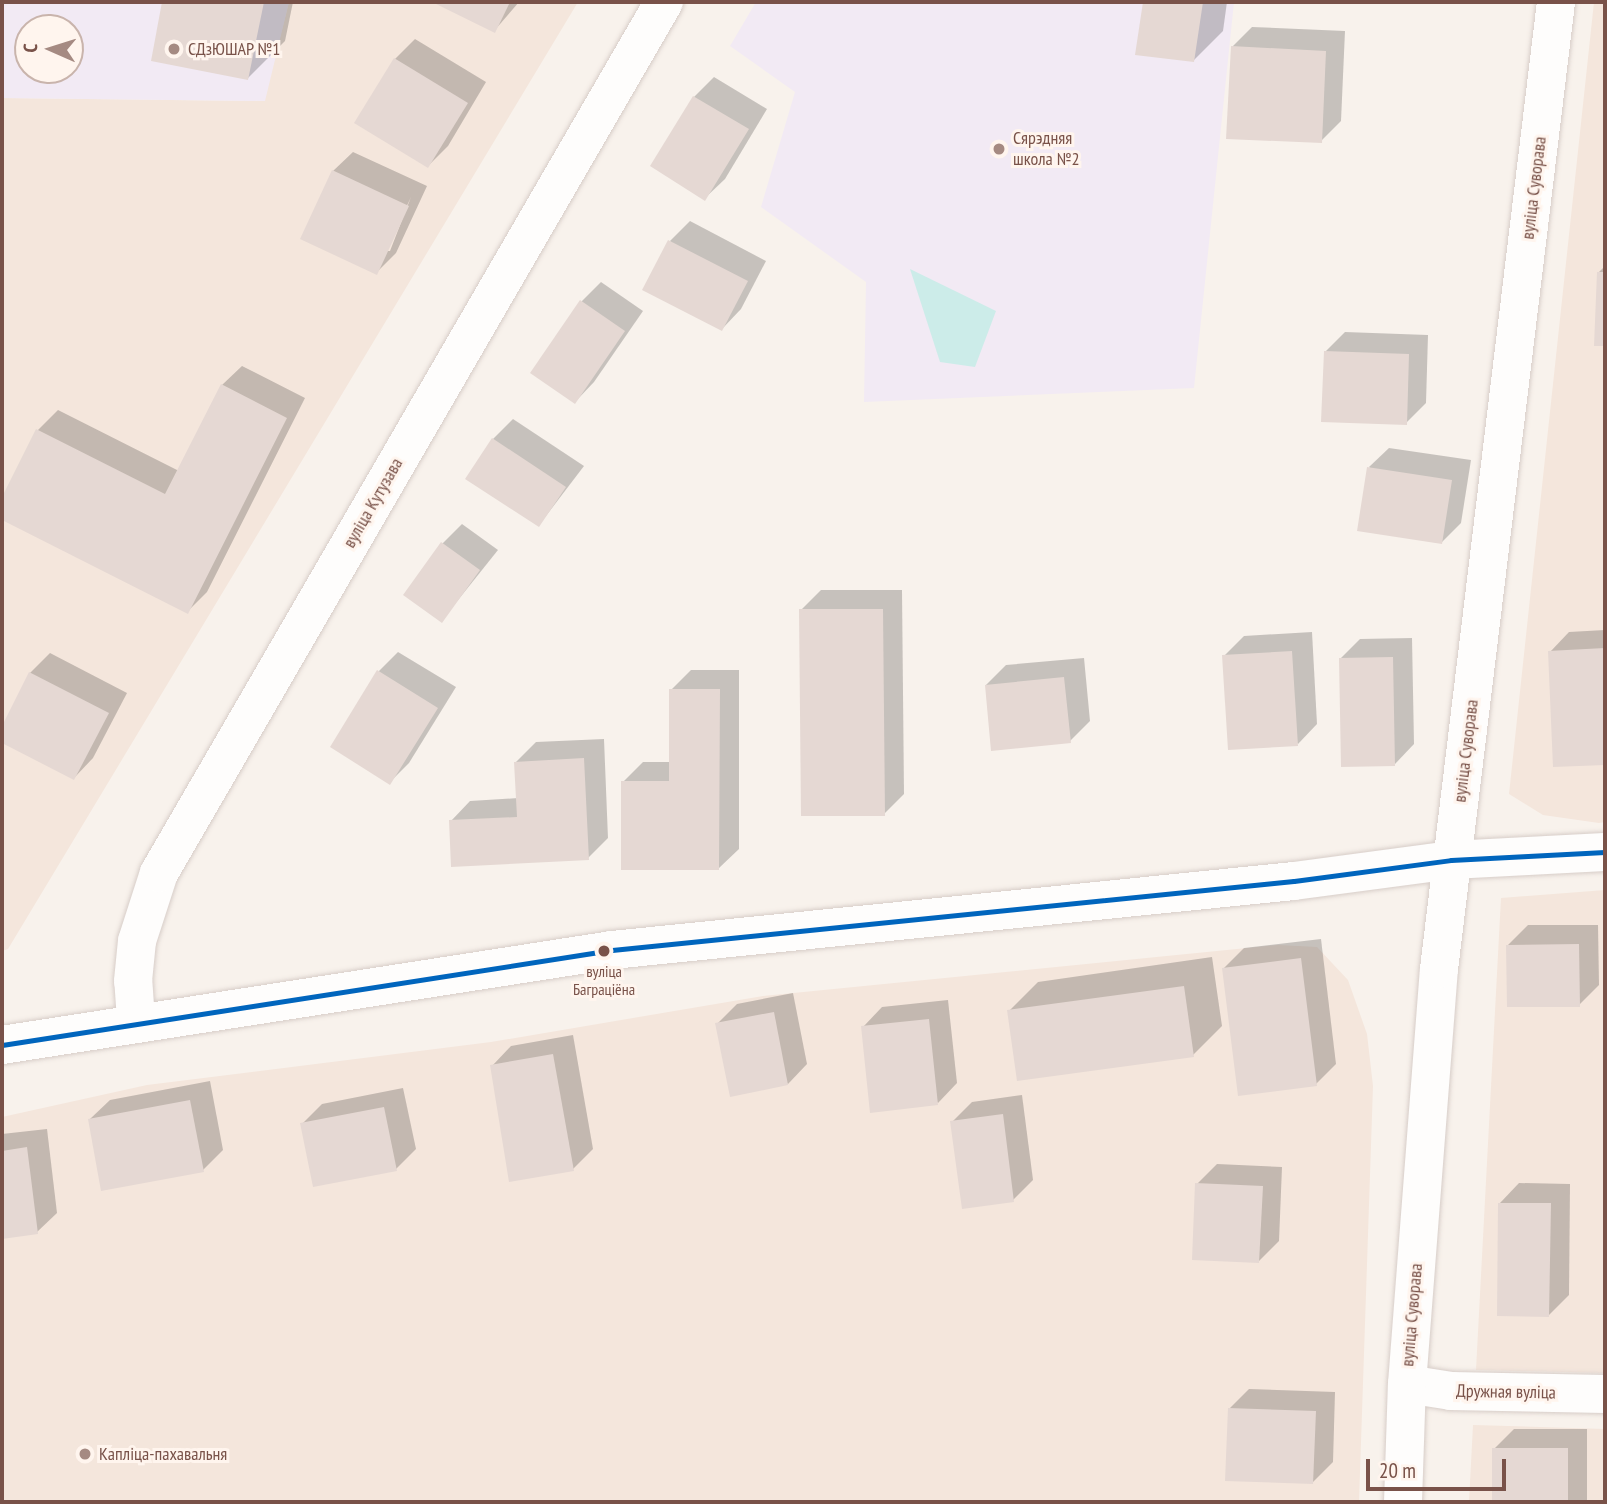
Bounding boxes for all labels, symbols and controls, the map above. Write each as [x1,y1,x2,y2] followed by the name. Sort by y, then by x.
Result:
[14,14,84,84] north arrow
[188,38,281,60] place label: СДзЮШАР №1
[166,41,182,57] marker: СДзЮШАР №1
[18,43,42,53] text: С
[1013,128,1080,170] place label: Сярэдняя школа №2
[1517,135,1551,241] street label: вуліца Суворава
[991,141,1007,157] marker: Сярэдняя школа №2
[339,454,407,552] street label: вуліца Кутузава
[1449,698,1483,804] street label: вуліца Суворава
[597,944,611,958] marker: вуліца Баграціёна
[573,961,635,999] place label: вуліца Баграціёна
[1397,1263,1427,1367] street label: вуліца Суворава
[1456,1380,1556,1404] street label: Дружная вуліца
[99,1443,227,1465] place label: Капліца-пахавальня
[1369,1444,1509,1488] scale bar
[77,1446,93,1462] marker: Капліца-пахавальня
[1379,1457,1416,1484] text: 20 m

